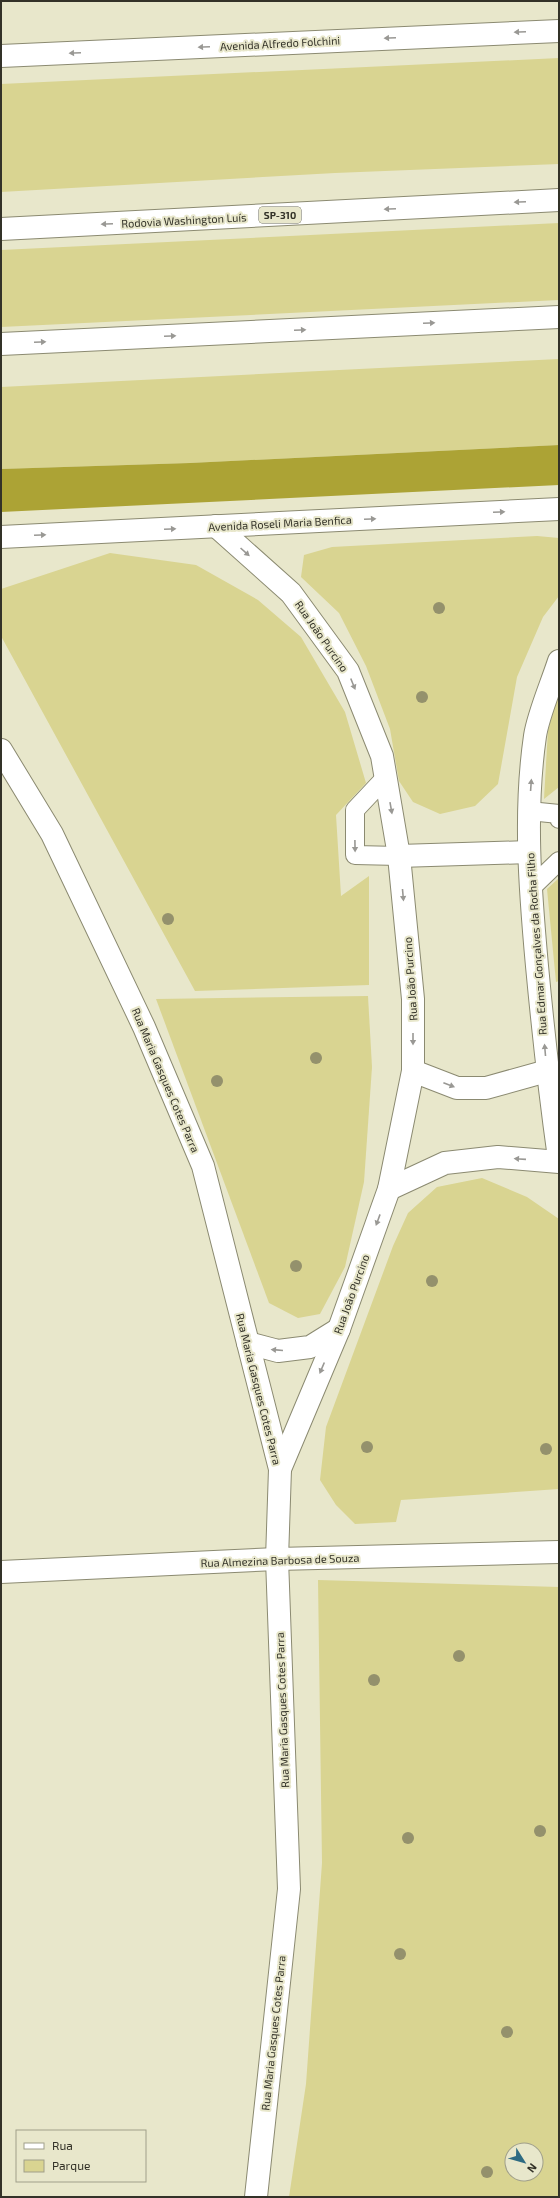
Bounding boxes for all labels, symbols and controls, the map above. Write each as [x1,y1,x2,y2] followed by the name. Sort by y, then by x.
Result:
[514,29,526,36] one-way arrow
[220,33,340,53] street label: Avenida Alfredo Folchini
[384,35,396,42] one-way arrow
[197,44,210,50] one-way arrow
[68,50,81,56] one-way arrow
[514,198,526,205] one-way arrow
[384,205,396,212] one-way arrow
[259,207,301,223] road number: SP-310
[121,210,247,230] street label: Rodovia Washington Luís
[101,220,113,227] one-way arrow
[423,320,435,327] one-way arrow
[294,326,306,333] one-way arrow
[164,333,177,339] one-way arrow
[34,339,46,346] one-way arrow
[493,509,505,516] one-way arrow
[208,513,352,533] street label: Avenida Roseli Maria Benfica
[364,515,376,522] one-way arrow
[164,525,176,532] one-way arrow
[34,532,47,538] one-way arrow
[241,547,250,556] one-way arrow
[293,598,351,674] street label: Rua João Purcino
[350,679,356,690] one-way arrow
[528,779,535,791] one-way arrow
[388,802,394,814] one-way arrow
[352,840,358,853] one-way arrow
[523,852,550,1036] street label: Rua Edmar Gonçalves da Rocha Filho
[400,889,406,901] one-way arrow
[401,937,419,1021] street label: Rua João Purcino
[130,1006,202,1154] street label: Rua Maria Gasques Cotes Parra
[410,1033,416,1046] one-way arrow
[541,1044,548,1056] one-way arrow
[444,1083,456,1089] one-way arrow
[514,1156,526,1163] one-way arrow
[374,1215,380,1227] one-way arrow
[331,1252,371,1336] street label: Rua João Purcino
[234,1312,284,1466] street label: Rua Maria Gasques Cotes Parra
[271,1346,283,1353] one-way arrow
[319,1363,325,1375] one-way arrow
[200,1551,360,1569] street label: Rua Almezina Barbosa de Souza
[273,1632,291,1788] street label: Rua Maria Gasques Cotes Parra
[258,1955,288,2111] street label: Rua Maria Gasques Cotes Parra
[16,2130,146,2182] legend
[52,2138,73,2152] text: Rua
[504,2142,544,2182] north arrow
[52,2158,90,2172] text: Parque
[525,2161,540,2175] text: N

